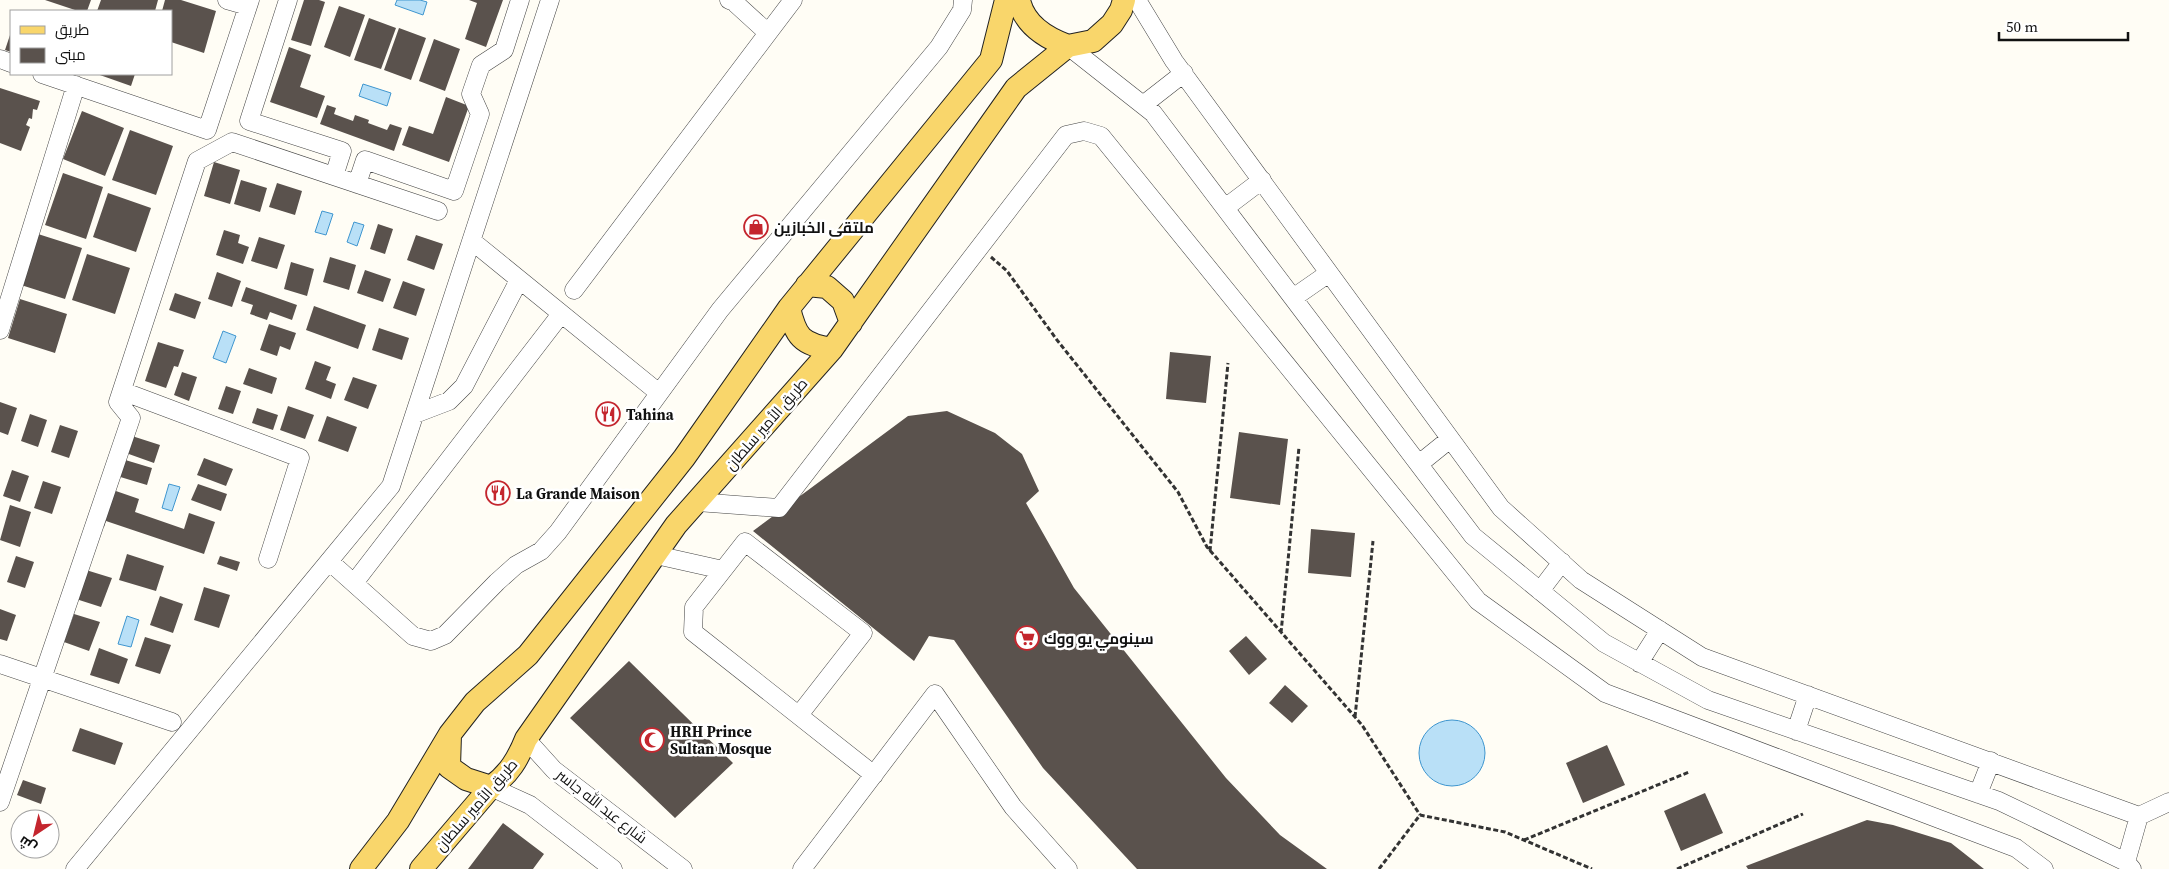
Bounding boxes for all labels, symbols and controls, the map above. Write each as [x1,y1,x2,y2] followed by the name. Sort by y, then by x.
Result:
[10,10,172,75] legend
[1999,10,2128,42] scale bar
[2006,16,2038,37] text: 50 m
[55,19,89,40] text: طريق
[55,44,86,65] text: مبنى
[743,214,769,240] shop icon: ملتقى الخبازين
[774,217,874,238] place label: ملتقى الخبازين
[720,373,812,475] street label: طريق الأمير سلطان
[595,401,621,427] restaurant icon: Tahina
[626,404,675,425] place label: Tahina
[485,480,511,506] restaurant icon: La Grande Maison
[516,483,640,504] place label: La Grande Maison
[1014,625,1040,651] supermarket icon: سينومي يو ووك
[1044,628,1154,651] place label: سينومي يو ووك
[670,721,772,759] place label: HRH Prince Sultan Mosque
[639,727,665,753] mosque icon: HRH Prince Sultan Mosque
[430,754,522,856] street label: طريق الأمير سلطان
[551,763,652,849] street label: شارع عبد الله جاسر
[10,809,60,859] north arrow
[14,831,41,858] text: ش

